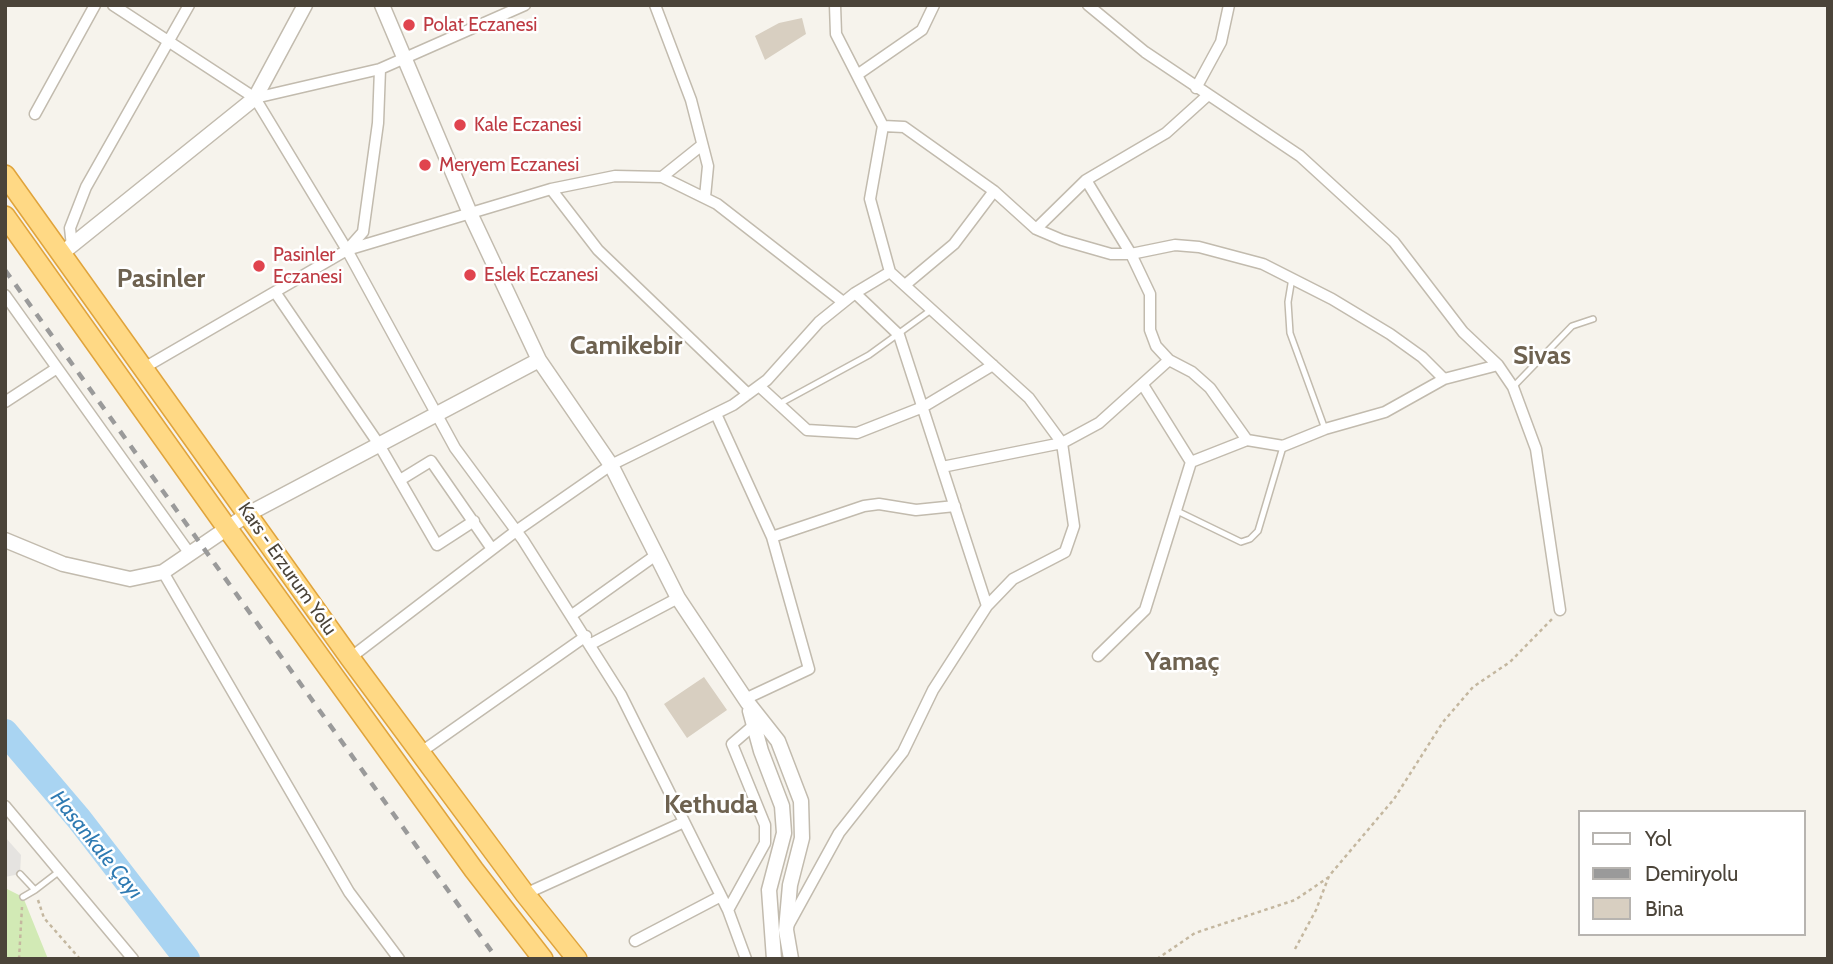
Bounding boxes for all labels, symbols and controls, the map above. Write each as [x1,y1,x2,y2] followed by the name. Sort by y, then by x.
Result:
[423,14,537,36] place label: Polat Eczanesi
[401,17,417,33] marker: Polat Eczanesi
[474,114,581,136] place label: Kale Eczanesi
[452,117,468,133] marker: Kale Eczanesi
[439,154,579,176] place label: Meryem Eczanesi
[417,157,433,173] marker: Meryem Eczanesi
[273,244,342,288] place label: Pasinler Eczanesi
[251,258,267,274] marker: Pasinler Eczanesi
[117,263,205,295] district label: Pasinler
[484,264,598,286] place label: Eslek Eczanesi
[462,267,478,283] marker: Eslek Eczanesi
[570,330,682,362] district label: Camikebir
[1513,340,1571,372] district label: Sivas
[233,498,341,640] street label: Kars - Erzurum Yolu
[1145,646,1219,678] district label: Yamaç
[45,786,147,904] water label: Hasankale Çayı
[664,789,758,821] district label: Kethuda
[1577,810,1805,936] legend
[1645,826,1672,851] text: Yol
[1645,861,1738,886] text: Demiryolu
[1645,896,1684,921] text: Bina

